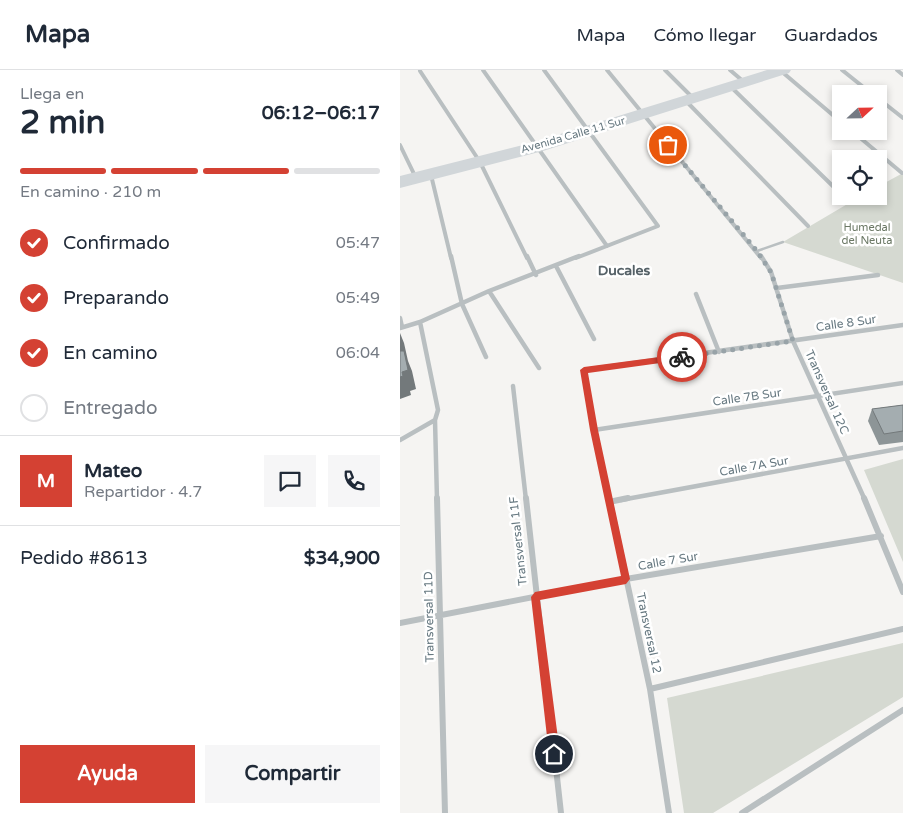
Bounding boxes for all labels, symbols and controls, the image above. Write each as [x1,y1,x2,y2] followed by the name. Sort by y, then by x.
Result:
[25,20,90,49] text: Mapa
[576,24,625,46] text: Mapa
[653,24,756,46] text: Cómo llegar
[784,24,878,46] text: Guardados
[20,84,84,104] text: Llega en
[832,85,888,140] north arrow
[832,85,887,205] map controls
[262,102,380,124] text: 06:12–06:17
[20,104,105,142] text: 2 min
[519,114,627,156] street label: Avenida Calle 11 Sur
[647,124,689,166] pin
[654,131,682,159] icon: bag
[832,150,887,205] button: locate
[20,182,161,202] text: En camino · 210 m
[842,221,892,247] park label: Humedal del Neuta
[20,229,48,257] icon: check
[63,232,170,254] text: Confirmado
[336,233,380,253] text: 05:47
[598,262,650,279] district label: Ducales
[20,284,48,312] icon: check
[63,287,169,309] text: Preparando
[336,288,380,308] text: 05:49
[815,312,877,334] street label: Calle 8 Sur
[657,332,707,382] courier
[20,339,48,367] icon: check
[63,342,158,364] text: En camino
[336,343,380,363] text: 06:04
[668,343,696,371] icon: bike
[802,348,852,436] street label: Transversal 12C
[712,385,783,409] street label: Calle 7B Sur
[63,397,158,419] text: Entregado
[718,453,790,479] street label: Calle 7A Sur
[264,455,316,507] button: chat
[328,455,380,507] button: phone
[84,460,142,482] text: Mateo
[37,470,55,492] text: M
[84,482,202,502] text: Repartidor · 4.7
[506,496,530,586] street label: Transversal 11F
[20,547,148,569] text: Pedido #8613
[304,547,380,569] text: $34,900
[637,549,700,573] street label: Calle 7 Sur
[421,571,437,663] street label: Transversal 11D
[634,591,664,675] street label: Transversal 12
[533,733,575,775] pin
[540,740,568,768] icon: home
[20,745,195,803] button: Ayuda
[205,745,380,803] button: Compartir

